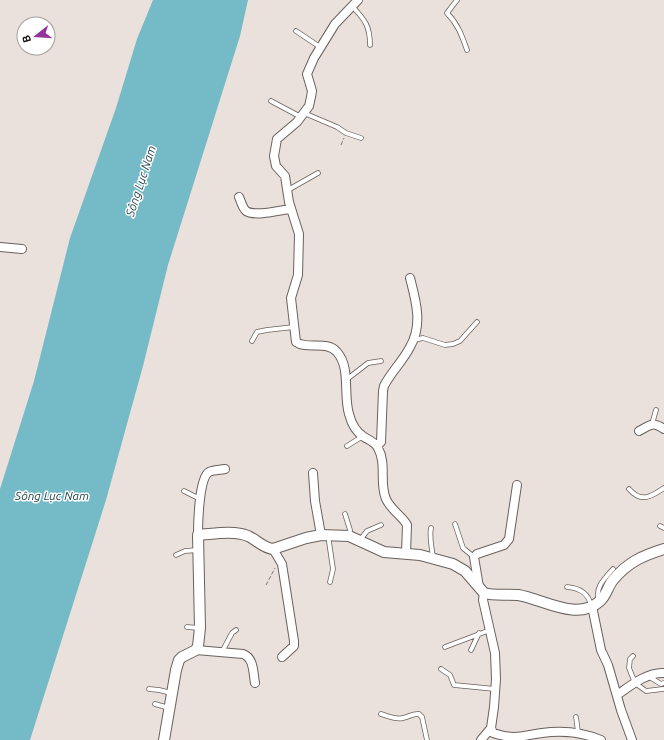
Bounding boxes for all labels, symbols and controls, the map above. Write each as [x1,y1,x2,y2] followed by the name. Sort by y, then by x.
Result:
[16,16,56,56] north arrow
[20,34,33,44] text: B
[123,144,159,219] water label: Sông Lục Nam
[14,489,89,503] water label: Sông Lục Nam

